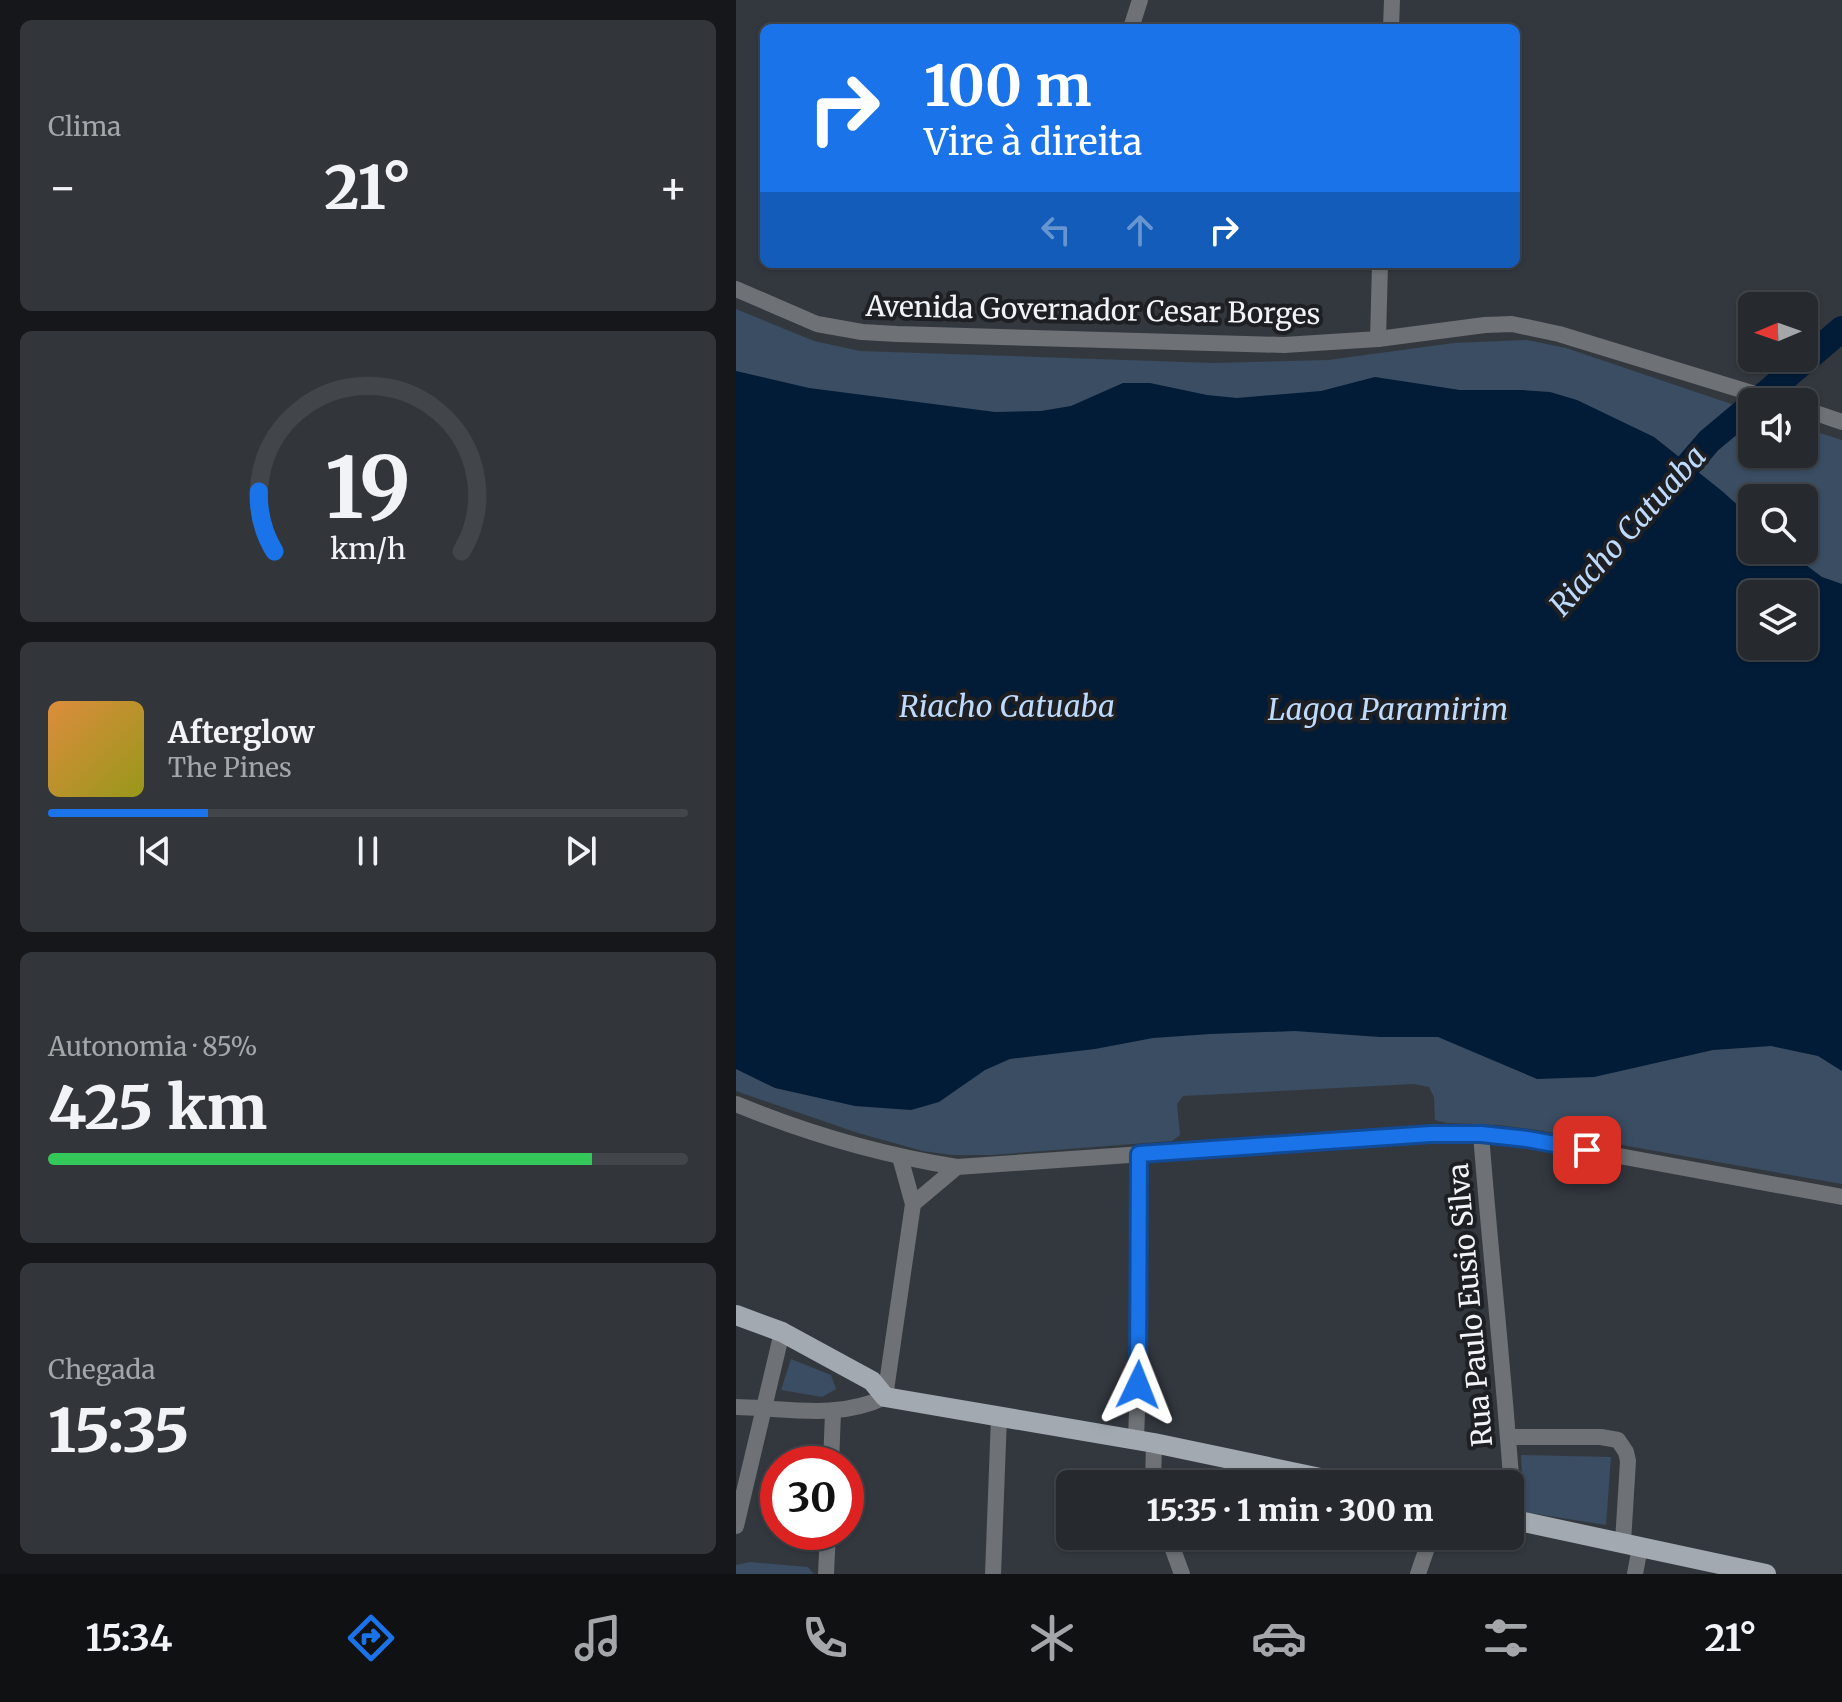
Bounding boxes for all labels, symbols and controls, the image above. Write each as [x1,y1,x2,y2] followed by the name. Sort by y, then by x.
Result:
[924,51,1092,121] text: 100 m
[792,56,896,160] icon: right
[48,110,121,143] text: Clima
[924,120,1142,165] text: Vire à direita
[324,150,412,225] text: 21°
[48,160,77,215] text: −
[659,160,688,215] text: +
[1034,208,1078,252] icon: left
[1118,208,1162,252] icon: ahead
[1202,208,1246,252] icon: right
[864,288,1321,332] street label: Avenida Governador Cesar Borges
[1738,292,1818,372] north arrow
[1738,292,1818,660] map controls
[1738,388,1818,468] button: sound
[325,436,411,541] text: 19
[1541,437,1714,623] water label: Riacho Catuaba
[1738,484,1818,564] button: search
[330,531,406,567] text: km/h
[1738,580,1818,660] button: layers
[899,687,1115,725] water label: Riacho Catuaba
[1268,690,1508,728] water label: Lagoa Paramirim
[168,713,315,751] text: Afterglow
[168,751,292,784] text: The Pines
[133,829,177,873] icon: previous
[346,829,390,873] icon: pause
[559,829,603,873] icon: next
[48,1030,257,1063] text: Autonomia · 85%
[48,1070,267,1145] text: 425 km
[1553,1116,1621,1184] pin
[1565,1128,1609,1172] icon: arrive
[1440,1162,1500,1448] street label: Rua Paulo Eusio Silva
[1096,1343,1180,1427] position arrow
[48,1353,155,1386] text: Chegada
[48,1393,189,1468] text: 15:35
[760,1446,864,1550] speed limit sign: 30
[1147,1491,1433,1529] text: 15:35 · 1 min · 300 m
[343,1610,399,1666] icon: directions
[570,1610,626,1666] icon: music
[797,1610,853,1666] icon: phone
[1024,1610,1080,1666] icon: climate
[1251,1610,1307,1666] icon: car
[1478,1610,1534,1666] icon: filters
[85,1616,172,1661] text: 15:34
[1705,1616,1757,1661] text: 21°

